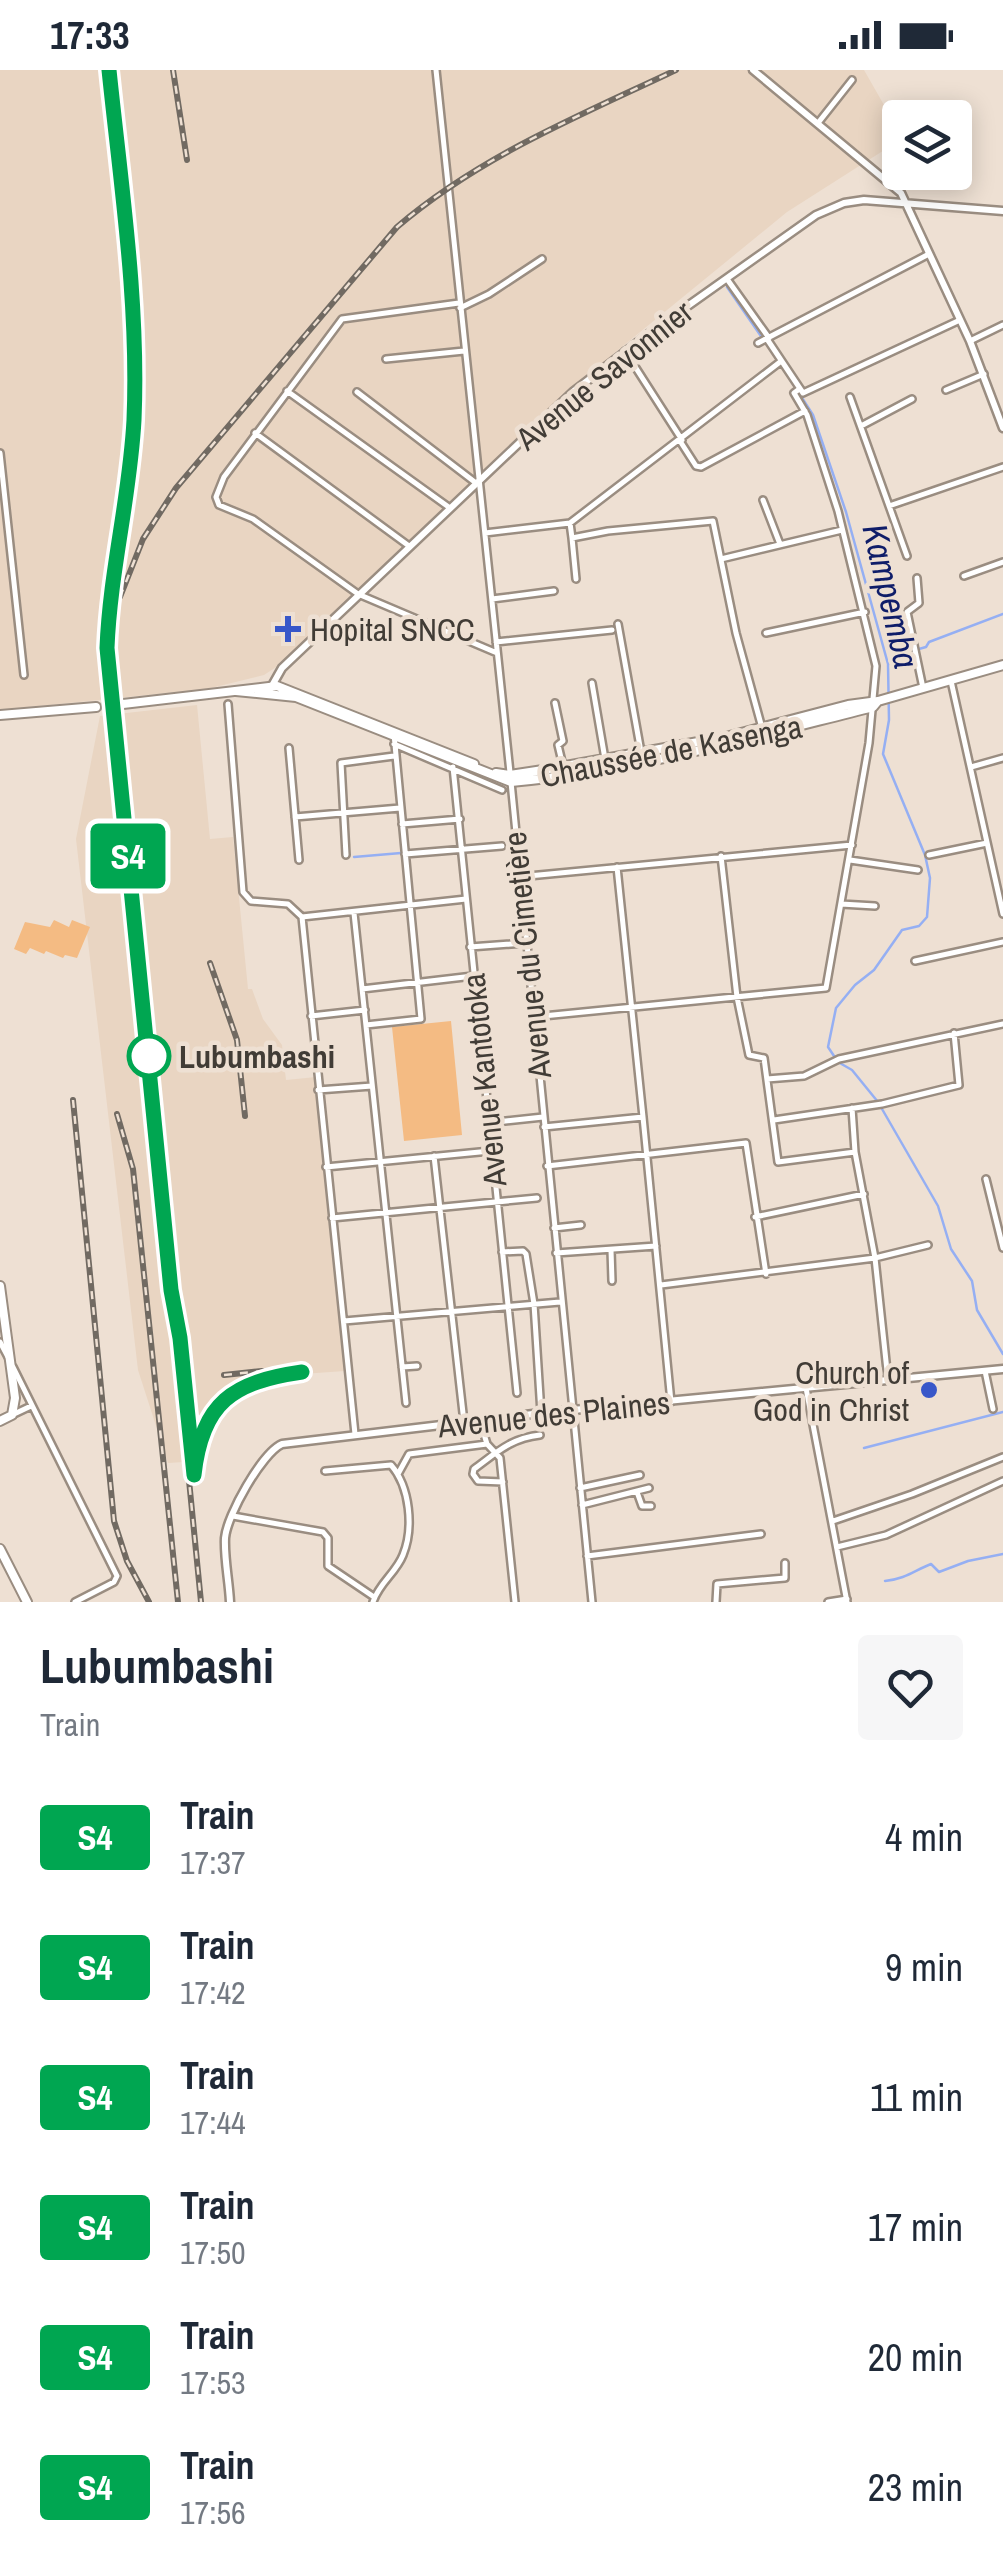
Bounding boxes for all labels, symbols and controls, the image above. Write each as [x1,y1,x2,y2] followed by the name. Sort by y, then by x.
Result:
[50,10,130,61] text: 17:33
[882,100,972,190] map controls
[882,100,972,190] button: layers
[506,290,701,460] street label: Avenue Savonnier
[852,519,930,673] water label: Kampemba
[310,608,475,651] place label: Hopital SNCC
[275,616,301,642] marker: Hopital SNCC
[537,704,806,797] street label: Chaussée de Kasenga
[83,824,173,888] line badge: S4
[493,830,561,1081] street label: Avenue du Cimetière
[110,833,146,880] text: S4
[451,971,517,1190] street label: Avenue Kantotoka
[128,1035,170,1077] marker: Lubumbashi
[179,1035,335,1078] place label: Lubumbashi
[753,1351,910,1431] place label: Church of God in Christ
[918,1379,940,1401] marker: Church of God in Christ
[435,1380,672,1448] street label: Avenue des Plaines
[40,1633,274,1698] text: Lubumbashi
[858,1635,963,1740] button: heart
[40,1703,100,1746] text: Train
[180,1790,254,1841] text: Train
[885,1812,963,1863] text: 4 min
[77,1814,113,1861] text: S4
[180,1841,246,1884] text: 17:37
[180,1920,254,1971] text: Train
[885,1942,963,1993] text: 9 min
[77,1944,113,1991] text: S4
[180,1971,246,2014] text: 17:42
[180,2050,254,2101] text: Train
[870,2072,963,2123] text: 11 min
[77,2074,113,2121] text: S4
[180,2101,246,2144] text: 17:44
[180,2180,254,2231] text: Train
[868,2202,963,2253] text: 17 min
[77,2204,113,2251] text: S4
[180,2231,246,2274] text: 17:50
[180,2310,254,2361] text: Train
[868,2332,963,2383] text: 20 min
[77,2334,113,2381] text: S4
[180,2361,246,2404] text: 17:53
[180,2440,254,2491] text: Train
[868,2462,963,2513] text: 23 min
[77,2464,113,2511] text: S4
[180,2491,246,2534] text: 17:56

